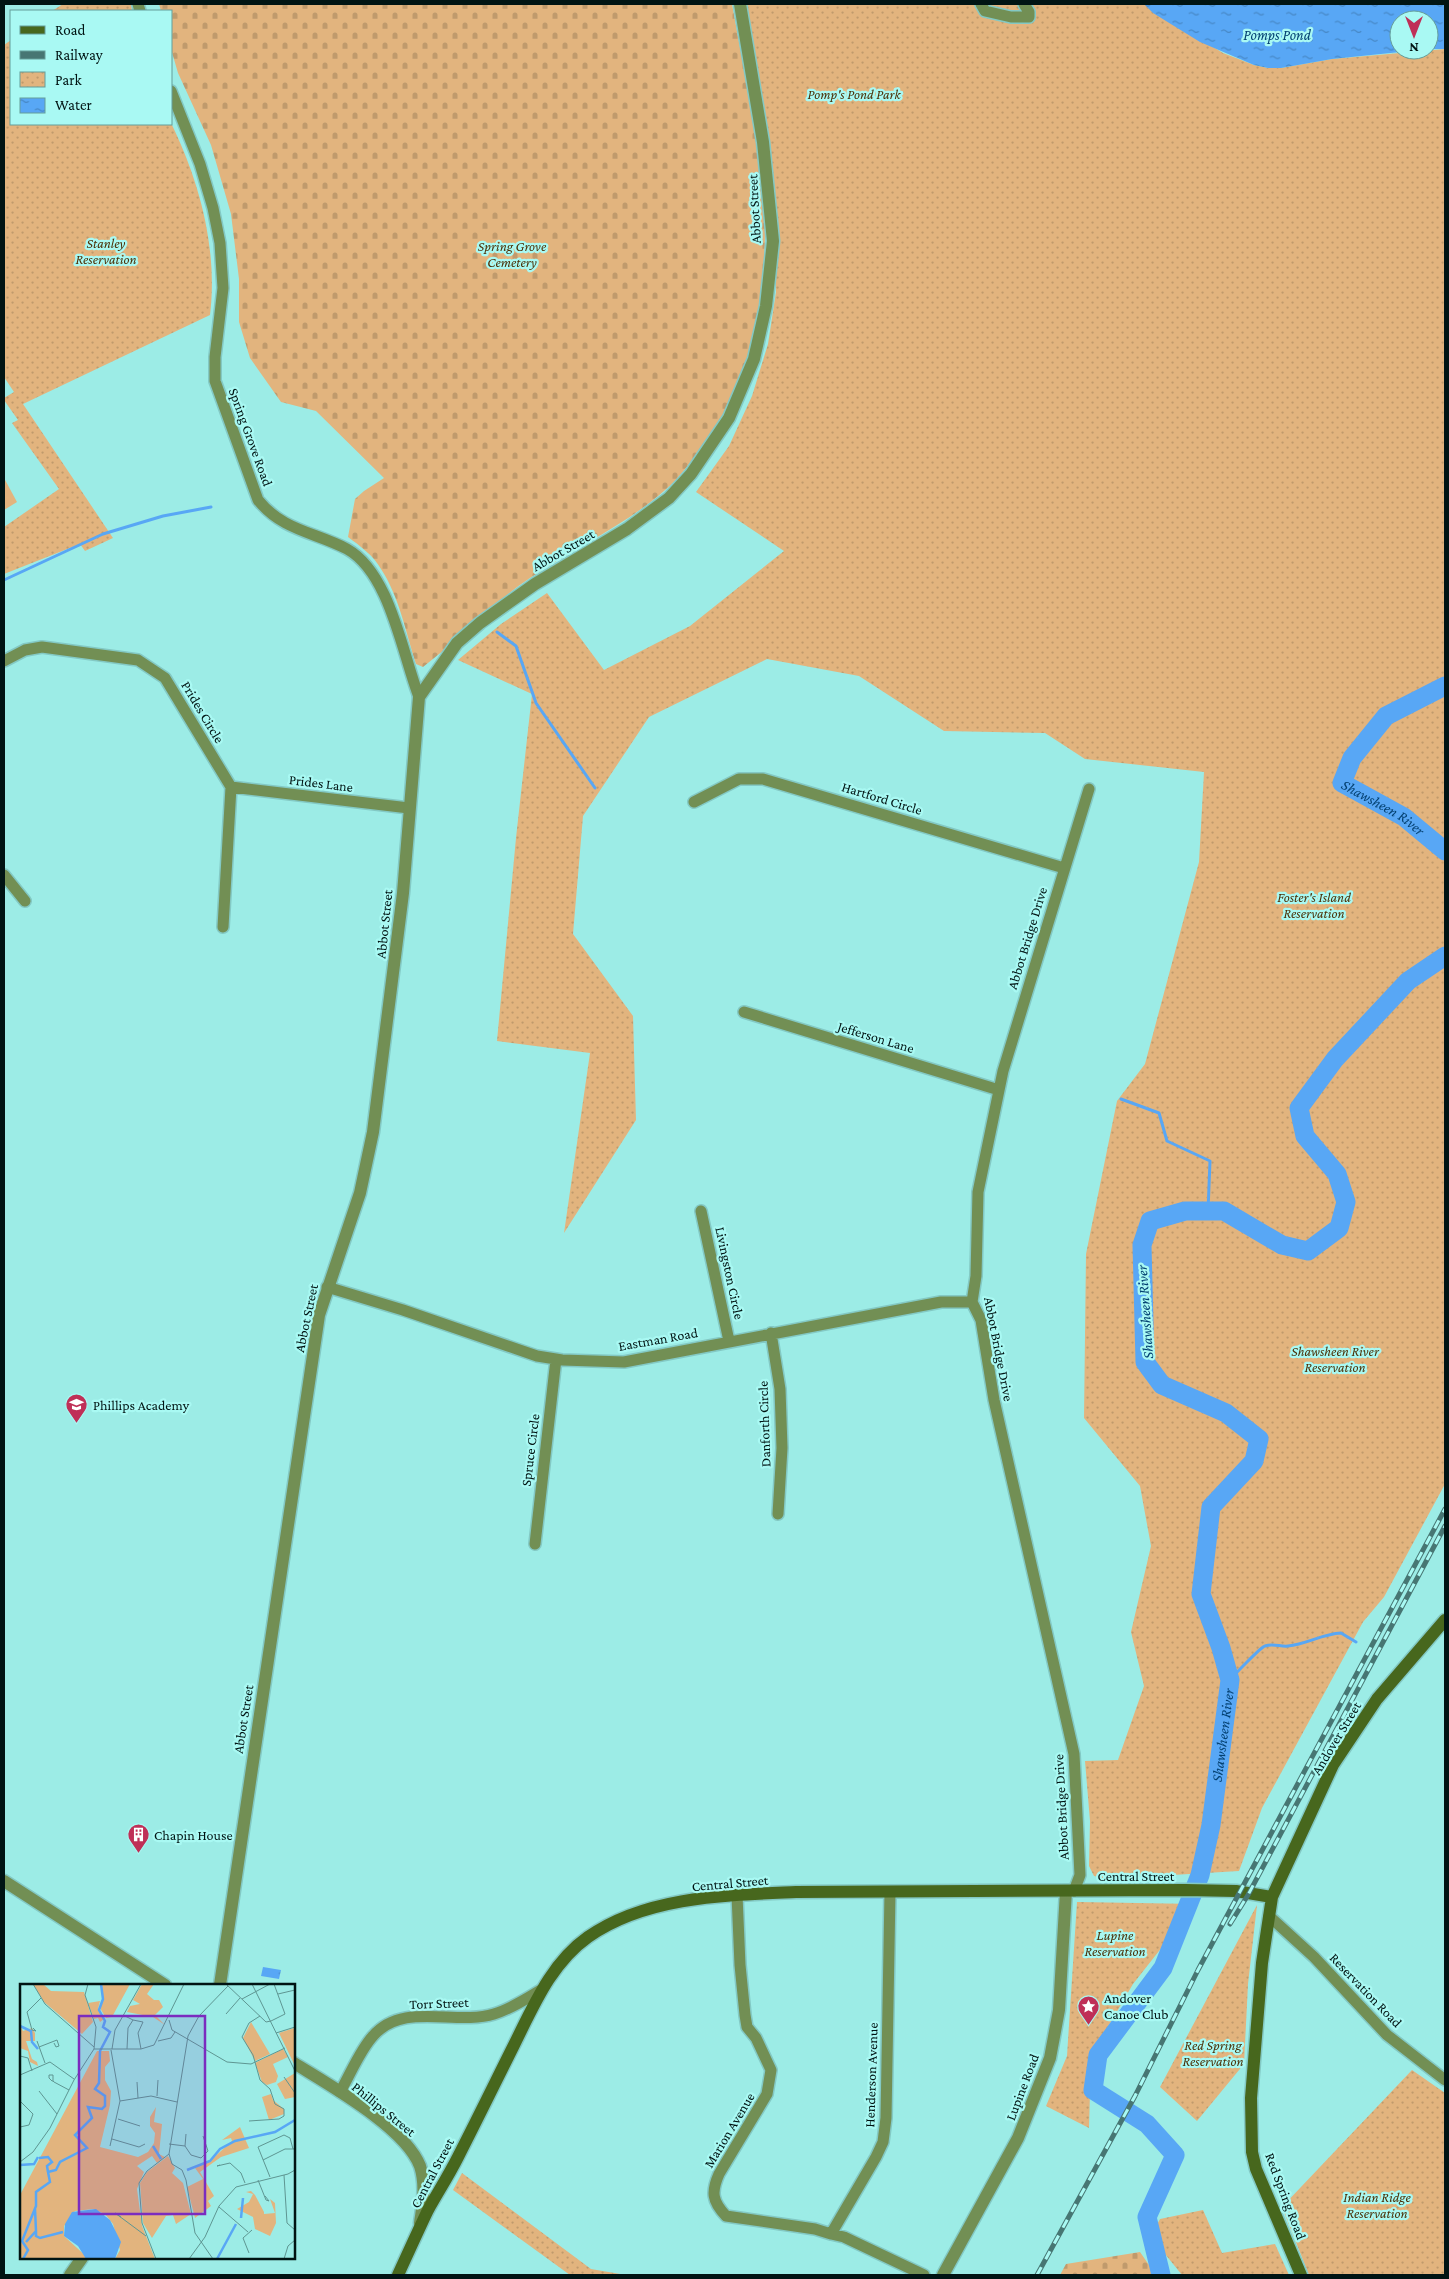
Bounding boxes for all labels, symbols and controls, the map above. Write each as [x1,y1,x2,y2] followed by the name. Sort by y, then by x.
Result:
[10,10,172,125] legend
[1389,10,1439,60] north arrow
[55,22,86,38] text: Road
[1243,27,1312,44] water label: Pomps Pond
[1409,40,1419,56] text: N
[55,47,103,64] text: Railway
[55,72,82,88] text: Park
[807,86,901,102] park label: Pomp's Pond Park
[55,97,92,113] text: Water
[744,174,764,244] street label: Abbot Street
[75,235,137,267] park label: Stanley Reservation
[478,238,547,270] park label: Spring Grove Cemetery
[226,386,276,489] street label: Spring Grove Road
[529,526,597,574] street label: Abbot Street
[178,678,228,746] street label: Prides Circle
[288,771,354,795] street label: Prides Lane
[1339,776,1428,839] water label: Shawsheen River
[840,778,924,818] street label: Hartford Circle
[1004,885,1050,991] street label: Abbot Bridge Drive
[372,888,396,959] street label: Abbot Street
[1277,889,1351,921] park label: Foster's Island Reservation
[834,1017,916,1056] street label: Jefferson Lane
[712,1225,748,1321] street label: Livingston Circle
[1134,1264,1156,1359] water label: Shawsheen River
[291,1282,321,1354] street label: Abbot Street
[981,1295,1017,1403] street label: Abbot Bridge Drive
[617,1324,700,1354] street label: Eastman Road
[1291,1343,1380,1375] park label: Shawsheen River Reservation
[754,1381,774,1467] street label: Danforth Circle
[65,1393,89,1424] school or university icon: Phillips Academy
[93,1397,190,1413] place label: Phillips Academy
[518,1413,542,1487] street label: Spruce Circle
[230,1683,256,1754] street label: Abbot Street
[1209,1687,1237,1783] water label: Shawsheen River
[1308,1698,1364,1778] street label: Andover Street
[1050,1754,1072,1860] street label: Abbot Bridge Drive
[126,1823,150,1854] building icon: Chapin House
[154,1827,233,1843] place label: Chapin House
[1098,1868,1175,1884] street label: Central Street
[691,1872,769,1894] street label: Central Street
[1084,1927,1146,1959] park label: Lupine Reservation
[1327,1950,1406,2031] street label: Reservation Road
[20,1984,295,2259] inset map
[1104,1990,1168,2022] place label: Andover Canoe Club
[409,1994,469,2012] street label: Torr Street
[1076,1994,1100,2025] place icon: Andover Canoe Club
[861,2022,881,2128] street label: Henderson Avenue
[1182,2037,1244,2069] park label: Red Spring Reservation
[1002,2051,1042,2123] street label: Lupine Road
[349,2078,419,2140] street label: Phillips Street
[700,2089,758,2171] street label: Marion Avenue
[407,2135,457,2211] street label: Central Street
[1262,2150,1310,2242] street label: Red Spring Road
[1343,2189,1411,2221] park label: Indian Ridge Reservation

